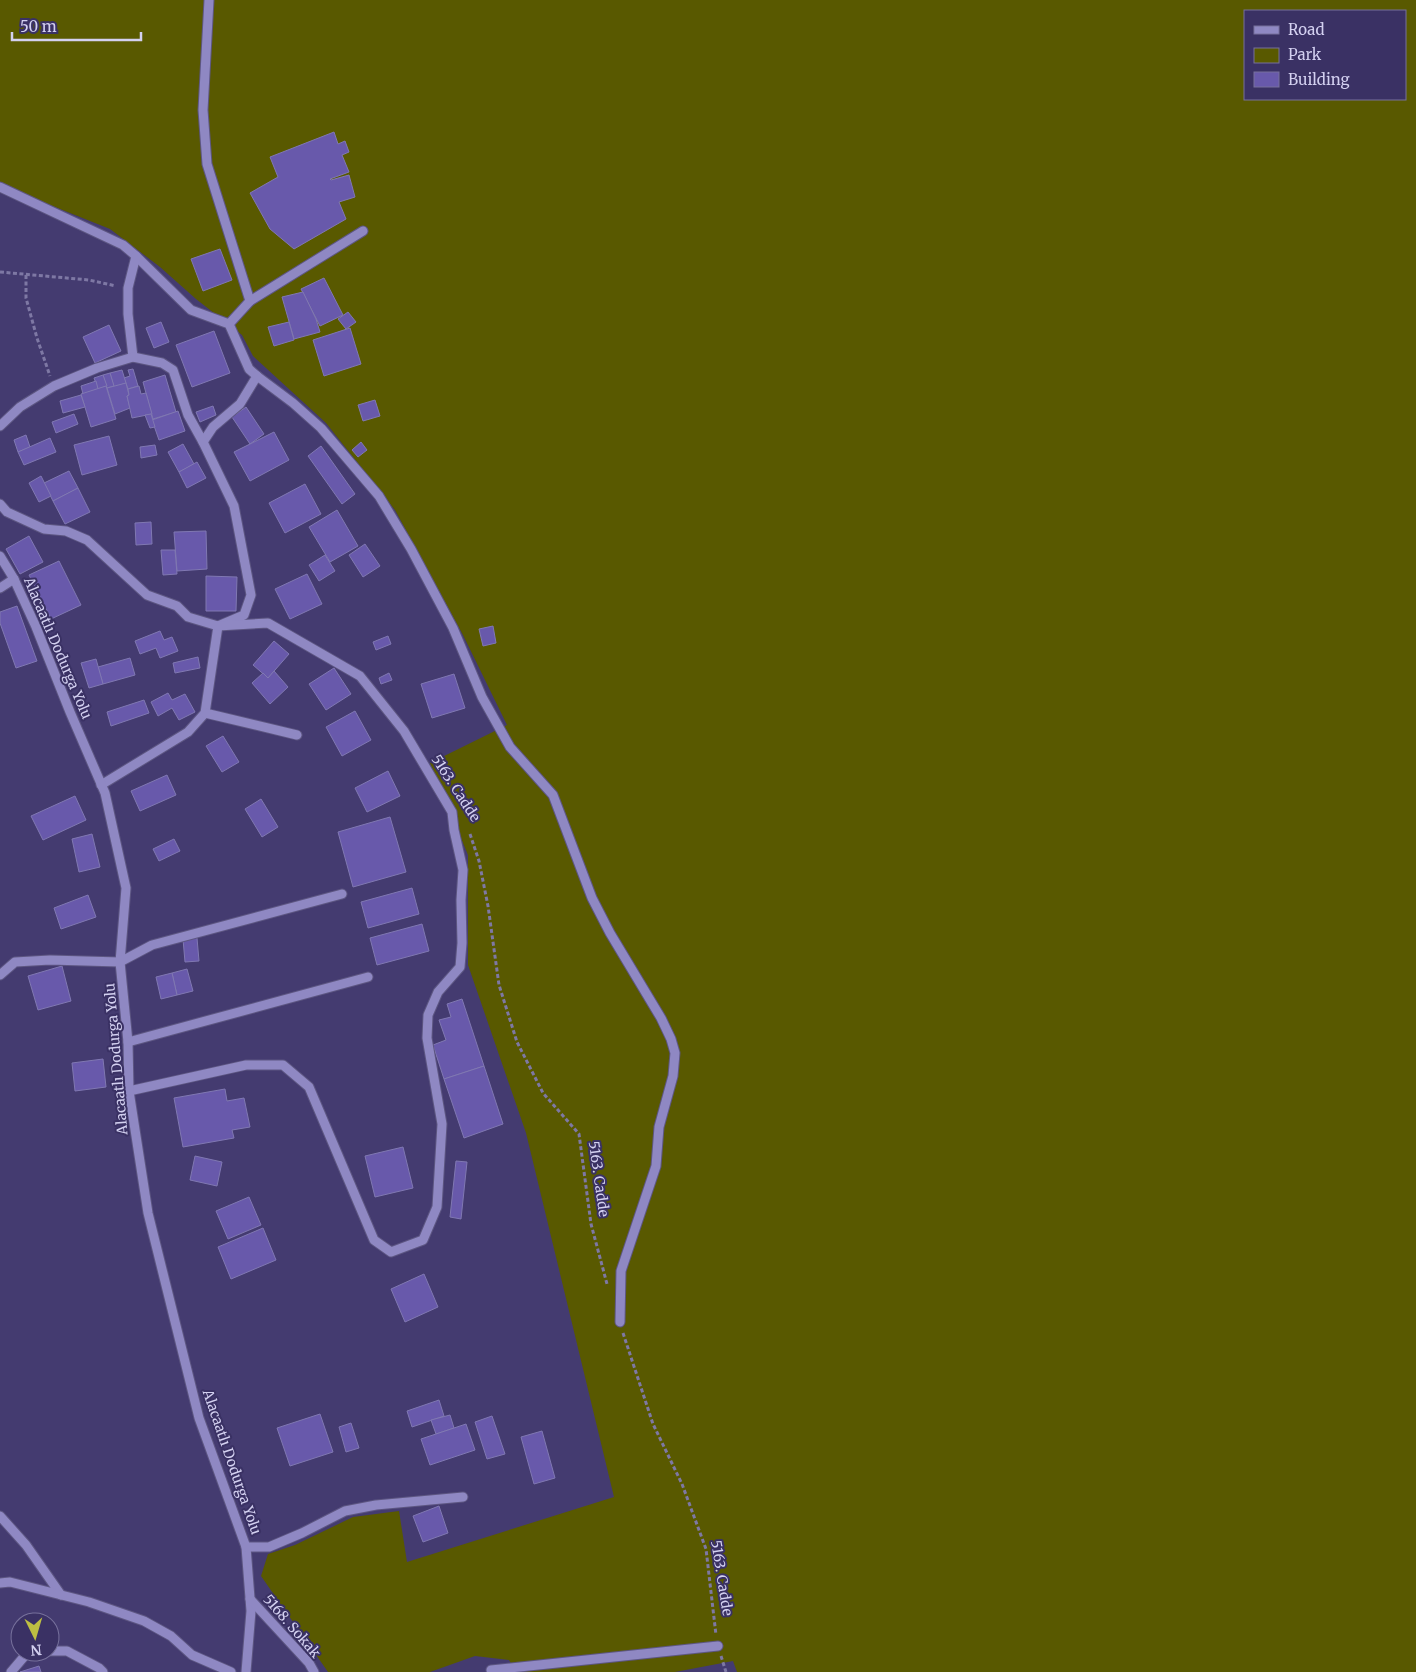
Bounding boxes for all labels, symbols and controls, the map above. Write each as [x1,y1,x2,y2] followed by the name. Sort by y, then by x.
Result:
[12,10,141,42] scale bar
[1244,10,1406,100] legend
[20,17,57,36] text: 50 m
[1288,20,1324,39] text: Road
[1288,45,1322,64] text: Park
[1288,70,1350,89] text: Building
[20,573,96,722] street label: Alacaatlı Dodurga Yolu
[428,751,484,825] street label: 5163. Cadde
[100,982,132,1137] street label: Alacaatlı Dodurga Yolu
[585,1140,613,1218] street label: 5163. Cadde
[198,1386,265,1537] street label: Alacaatlı Dodurga Yolu
[707,1539,737,1617] street label: 5163. Cadde
[259,1590,325,1662] street label: 5168. Sokak
[10,1612,60,1662] north arrow
[30,1641,42,1659] text: N

